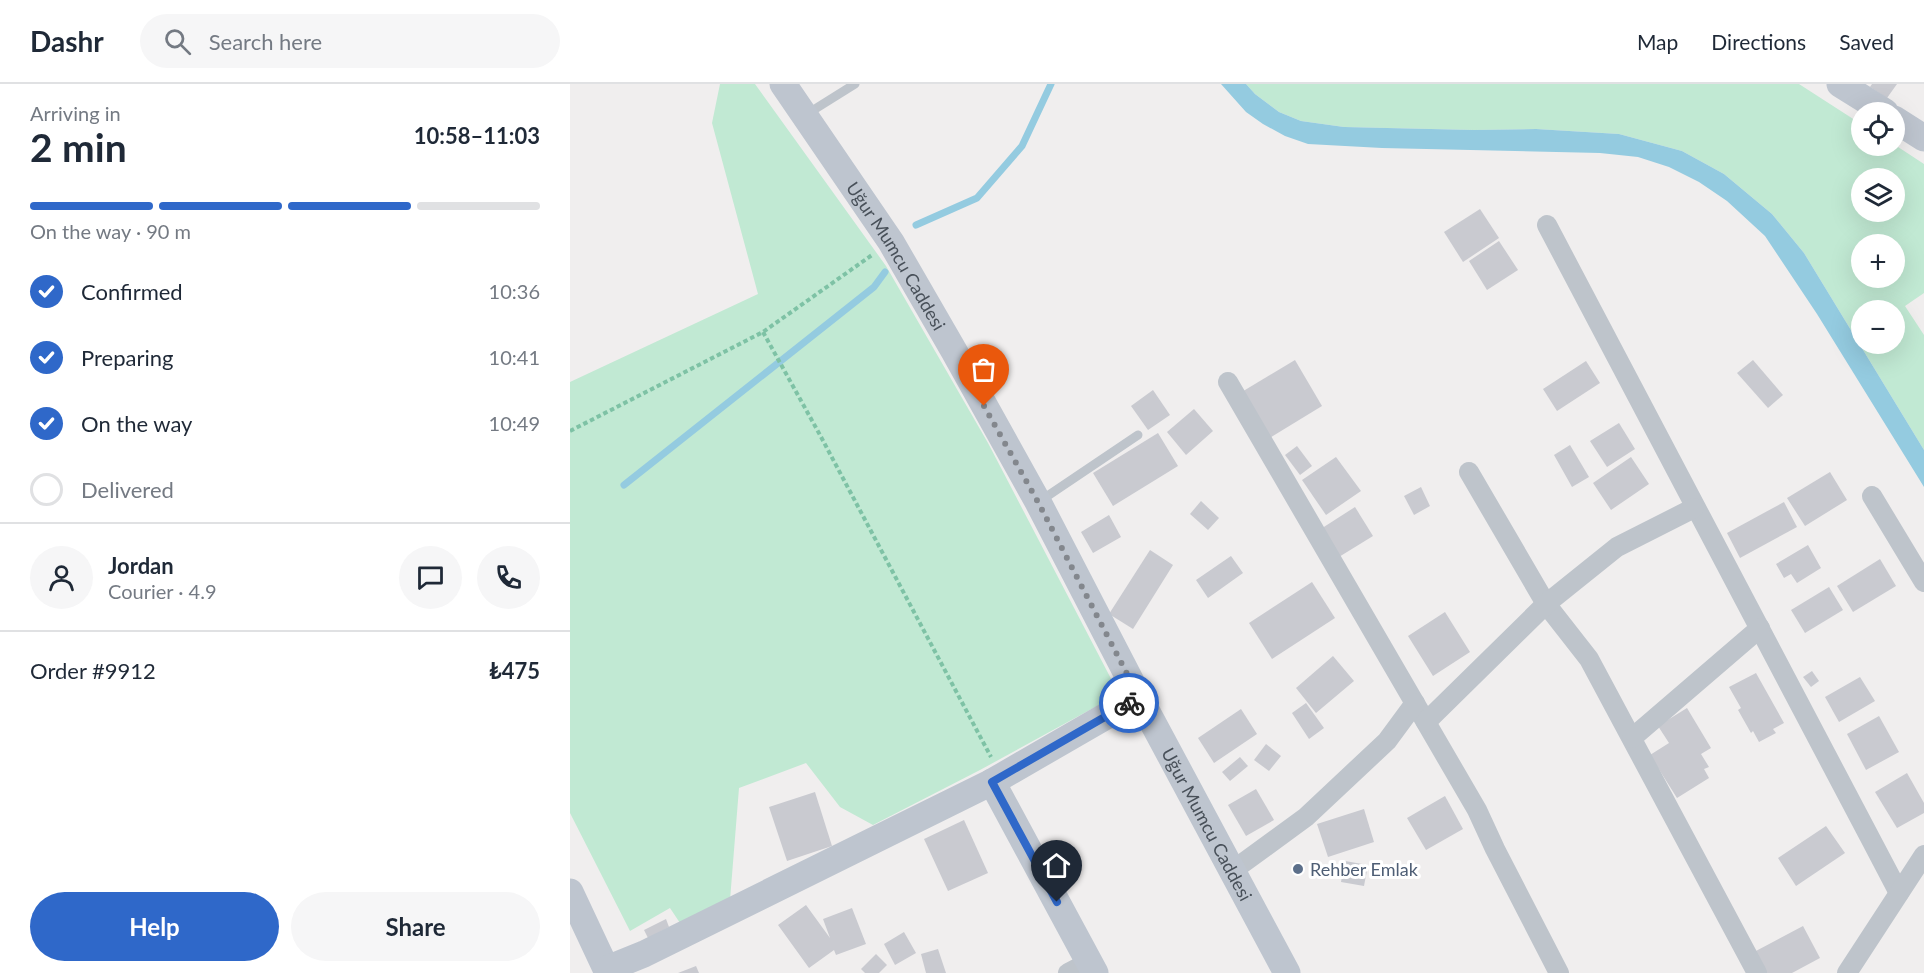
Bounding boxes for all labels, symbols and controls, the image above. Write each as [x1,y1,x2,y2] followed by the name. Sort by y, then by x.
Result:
[140,14,560,68] search box
[30,24,104,58] text: Dashr
[161,25,194,58] icon: search
[209,28,322,55] text: Search here
[1637,29,1678,54] text: Map
[1711,29,1806,54] text: Directions
[1839,29,1894,54] text: Saved
[30,101,121,125] text: Arriving in
[1851,102,1905,354] map controls
[1851,102,1905,156] button: locate
[414,122,540,149] text: 10:58–11:03
[30,124,127,170] text: 2 min
[1851,168,1905,222] button: layers
[842,177,951,334] street label: Uğur Mumcu Caddesi
[30,219,191,243] text: On the way · 90 m
[1851,234,1905,288] button: +
[30,275,63,308] icon: check
[81,278,183,305] text: Confirmed
[489,279,540,303] text: 10:36
[1851,300,1905,354] button: −
[30,341,63,374] icon: check
[81,344,173,371] text: Preparing
[958,344,1009,406] pin
[489,345,540,369] text: 10:41
[967,353,1000,386] icon: bag
[30,407,63,440] icon: check
[81,410,192,437] text: On the way
[489,411,540,435] text: 10:49
[81,476,174,503] text: Delivered
[30,546,93,609] button: person
[399,546,462,609] button: chat
[477,546,540,609] button: phone
[108,552,174,579] text: Jordan
[108,579,217,603] text: Courier · 4.9
[30,657,156,684] text: Order #9912
[489,657,540,684] text: ₺475
[1099,673,1159,733] courier
[1113,687,1146,720] icon: bike
[1157,744,1257,905] street label: Uğur Mumcu Caddesi
[1031,840,1082,902] pin
[1040,849,1073,882] icon: home
[1310,858,1419,880] place label: Rehber Emlak
[1291,862,1305,876] marker: Rehber Emlak
[30,892,279,961] button: Help
[291,892,540,961] button: Share

